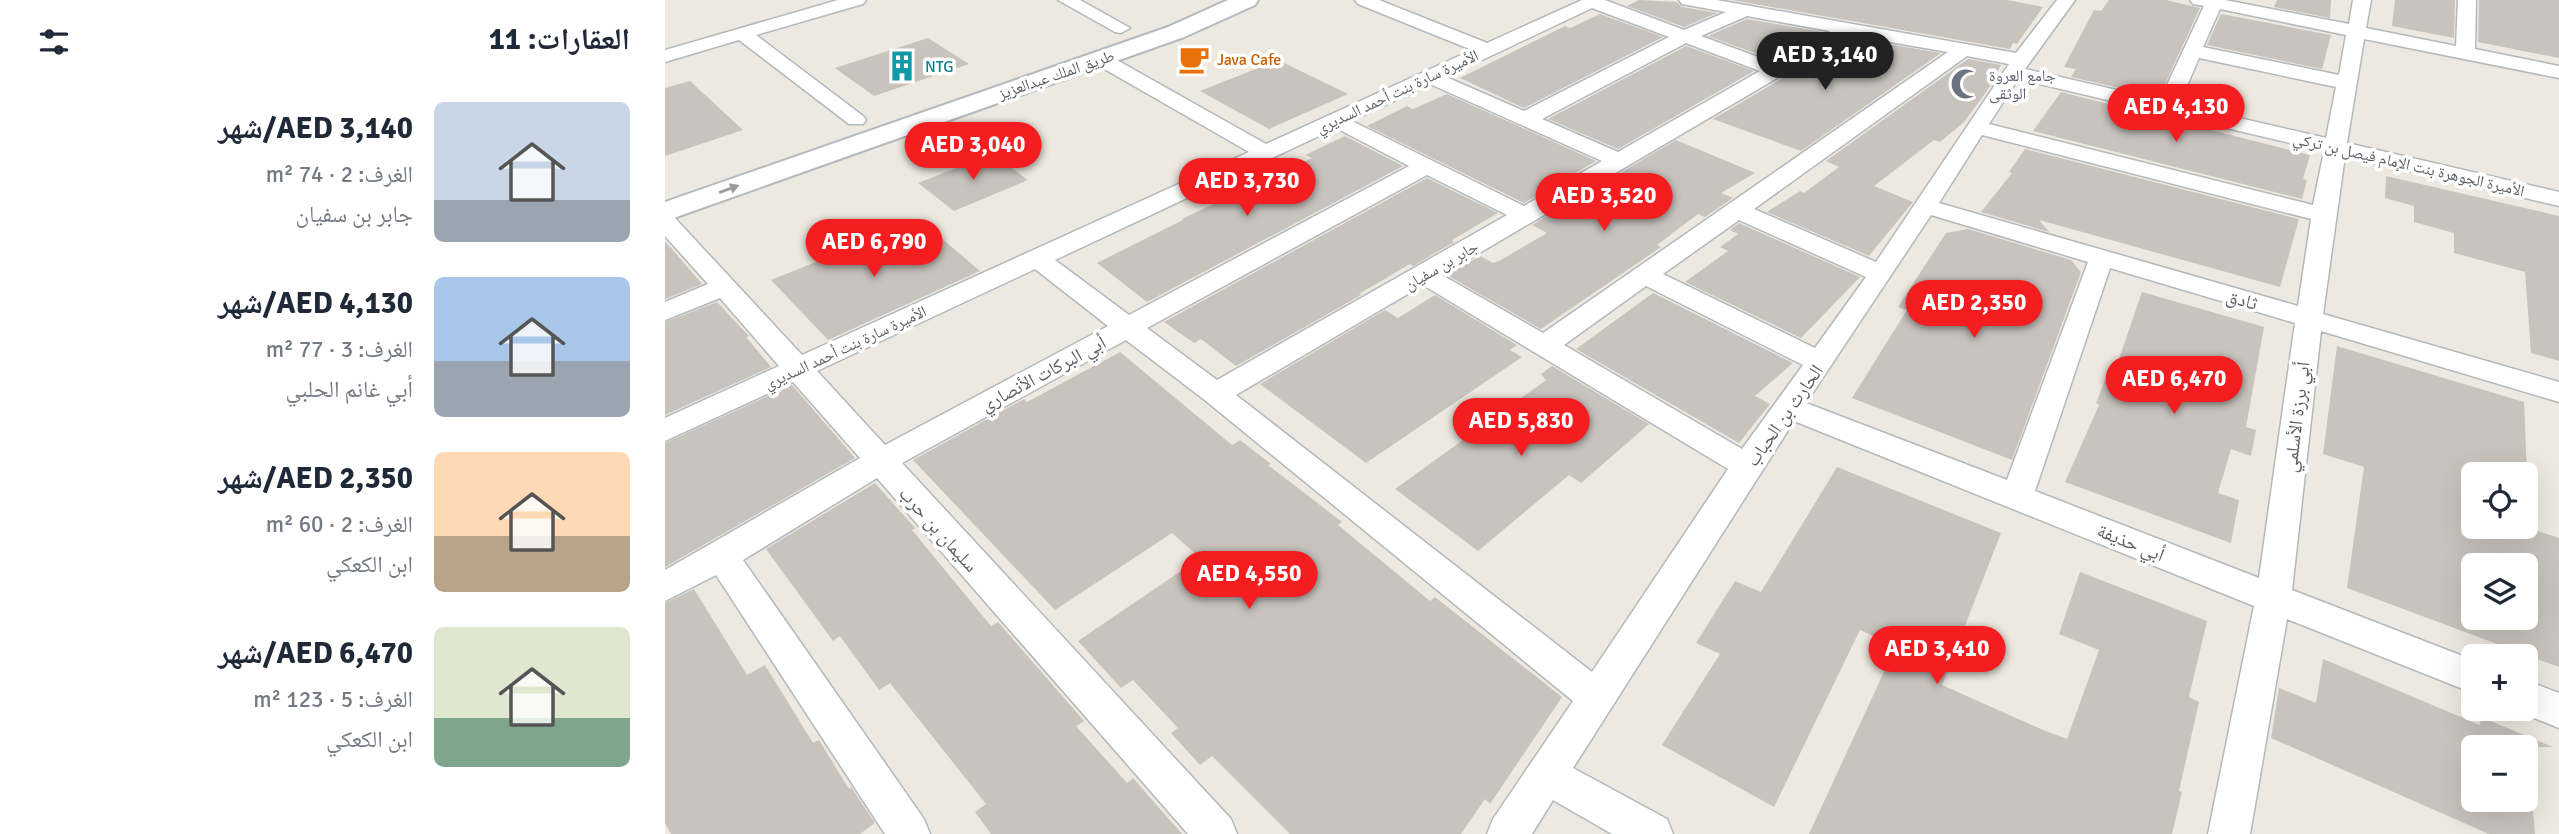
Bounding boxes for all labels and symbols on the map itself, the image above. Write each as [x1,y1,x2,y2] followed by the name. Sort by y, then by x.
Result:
[1745,32,1905,92] pin: AED 3,140
[1177,42,1211,76] cafe icon: Java Cafe
[1313,45,1483,140] street label: الأميرة سارة بنت أحمد السديري
[994,46,1117,105] street label: طريق الملك عبدالعزيز
[885,49,919,83] building icon: NTG
[1217,50,1281,70] place label: Java Cafe
[925,57,954,77] place label: NTG
[1989,66,2056,104] place label: جامع العروة الوثقى
[1949,67,1983,101] mosque icon: جامع العروة الوثقى
[2096,85,2256,144] pin: AED 4,130
[893,122,1053,182] pin: AED 3,040
[2291,129,2526,203] street label: الأميرة الجوهرة بنت الإمام فيصل بن تركي
[1167,158,1327,218] pin: AED 3,730
[1524,174,1684,233] pin: AED 3,520
[719,183,740,194] one-way arrow
[794,219,954,279] pin: AED 6,790
[1401,237,1482,295] street label: جابر بن سفيان
[1894,280,2054,340] pin: AED 2,350
[2223,284,2260,316] street label: ثادق
[761,301,931,396] street label: الأميرة سارة بنت أحمد السديري
[977,331,1112,419] street label: أبي البركات الأنصاري
[2094,356,2254,416] pin: AED 6,470
[1741,360,1829,471] street label: الحارث بن الحباب
[2278,360,2319,474] street label: أبي برزة الأسلمي
[1441,398,1601,458] pin: AED 5,830
[894,482,983,577] street label: سليمان بن حرب
[2092,519,2168,570] street label: أبي حذيفة
[1169,552,1329,611] pin: AED 4,550
[1857,626,2017,686] pin: AED 3,410

